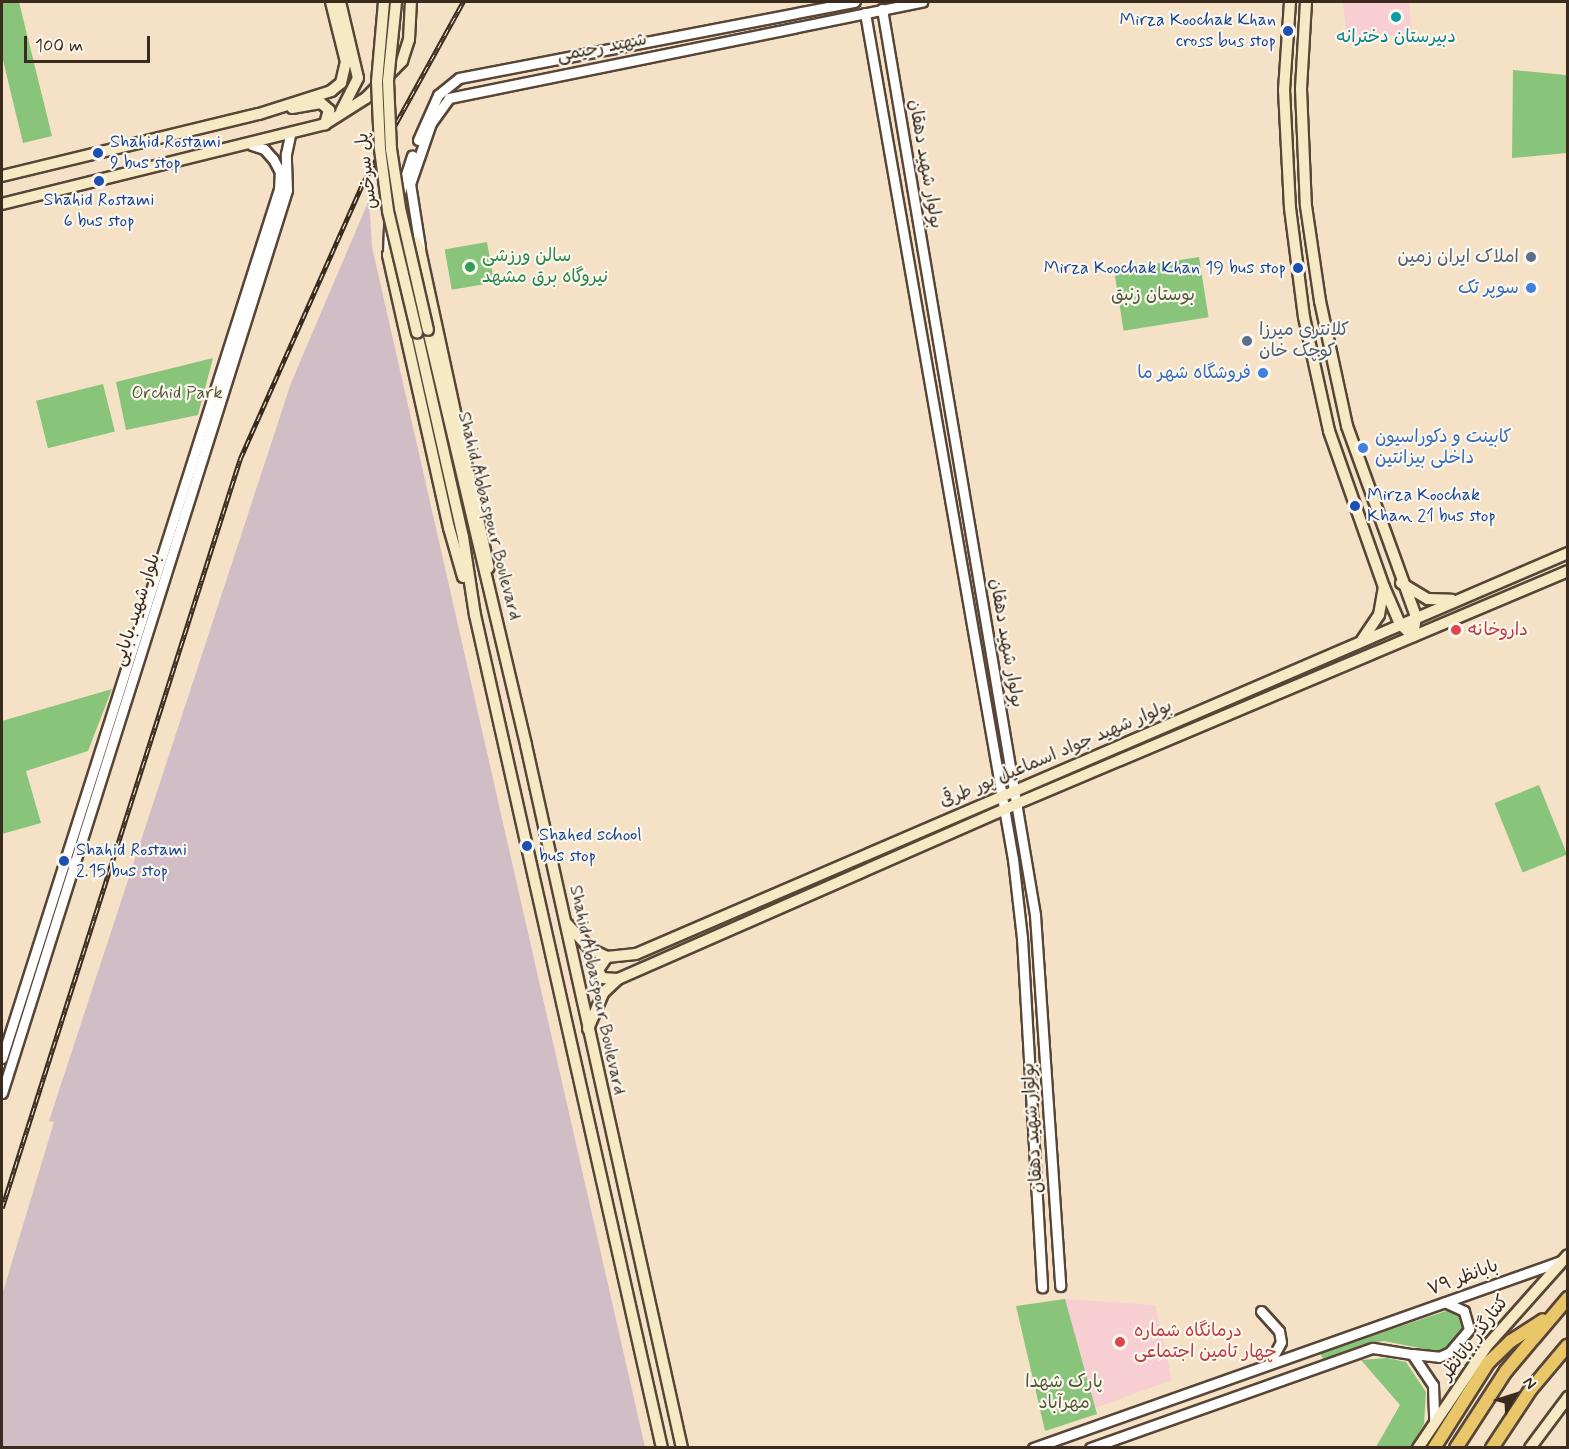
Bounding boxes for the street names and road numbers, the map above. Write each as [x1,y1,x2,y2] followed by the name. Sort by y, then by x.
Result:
[555,29,649,67] street label: شهید رحیمی
[903,98,947,230] street label: بولوار شهید دهقان
[352,132,382,210] street label: پل سرخس
[453,413,525,619] street label: Shahid Abbaspour Boulevard
[109,551,165,669] street label: بلوار شهید بابایی
[984,577,1028,709] street label: بولوار شهید دهقان
[937,695,1175,813] street label: بولوار شهید جواد اسماعیل پور طرقی
[565,886,629,1094] street label: Shahid Abbaspour Boulevard
[1018,1062,1048,1194] street label: بولوار شهید دهقان
[1425,1255,1501,1301] street label: بابانظر ۷۹
[1436,1291,1514,1385] street label: کنتارگذر بابانظر

